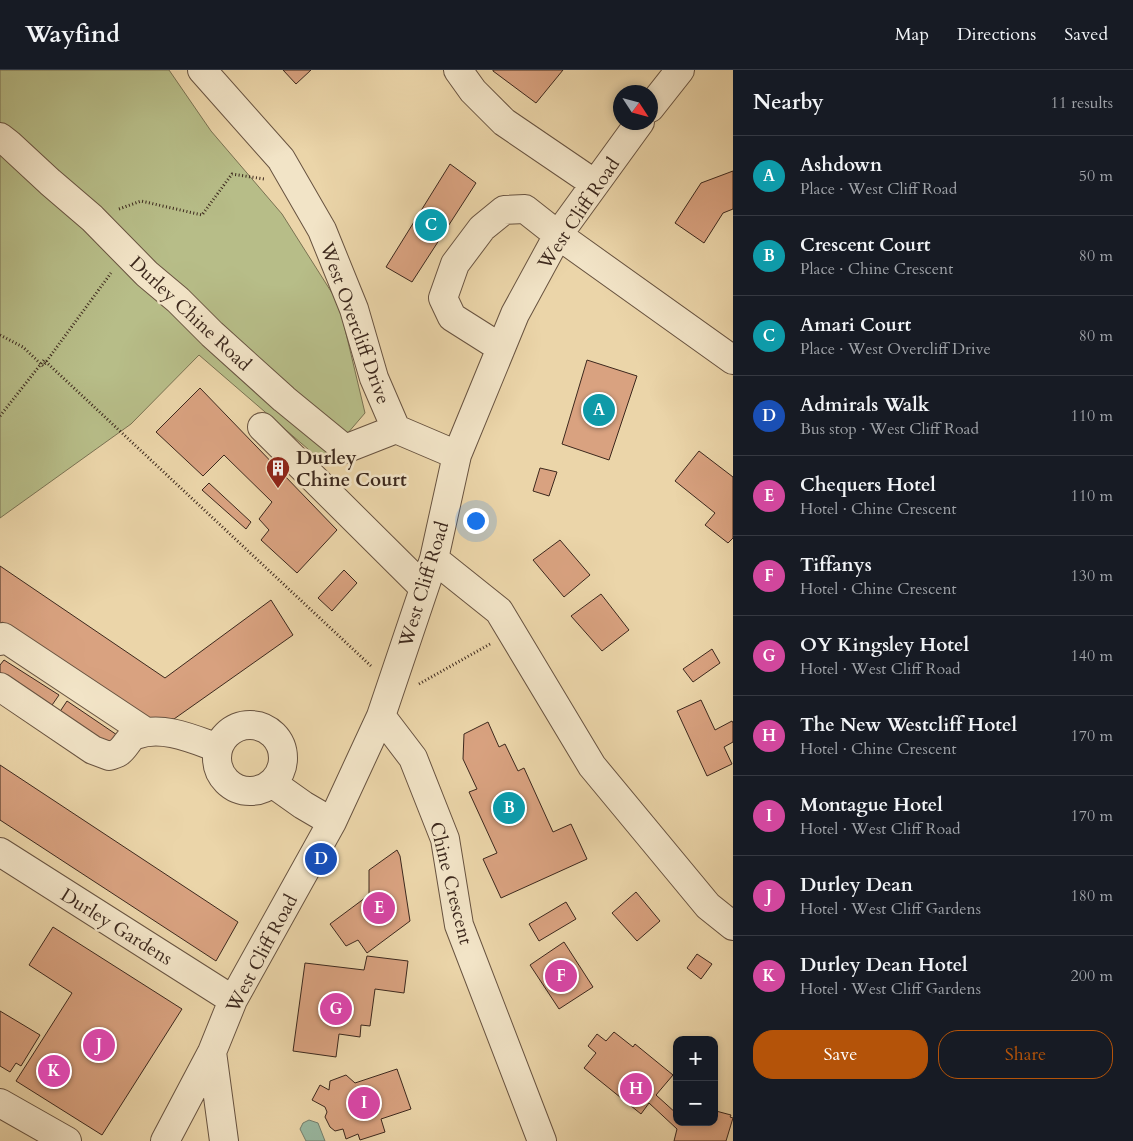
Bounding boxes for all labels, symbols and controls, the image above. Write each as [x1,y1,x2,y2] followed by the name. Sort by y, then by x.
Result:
[25,18,120,51] text: Wayfind
[895,22,929,47] text: Map
[957,22,1036,47] text: Directions
[1064,22,1108,47] text: Saved
[613,85,658,130] north arrow
[753,88,824,117] text: Nearby
[1051,92,1113,114] text: 11 results
[531,152,626,276] street label: West Cliff Road
[800,152,882,178] text: Ashdown
[763,165,775,187] text: A
[1079,165,1113,187] text: 50 m
[800,178,957,200] text: Place · West Cliff Road
[415,206,447,244] pin: C
[800,232,931,258] text: Crescent Court
[313,238,396,408] street label: West Overcliff Drive
[763,245,775,267] text: B
[1079,245,1113,267] text: 80 m
[124,250,257,377] street label: Durley Chine Road
[800,258,953,280] text: Place · Chine Crescent
[800,312,911,338] text: Amari Court
[763,325,775,347] text: C
[1079,325,1113,347] text: 80 m
[800,338,991,360] text: Place · West Overcliff Drive
[583,391,615,429] pin: A
[800,392,930,418] text: Admirals Walk
[762,405,776,427] text: D
[1071,405,1113,427] text: 110 m
[800,418,979,440] text: Bus stop · West Cliff Road
[296,445,407,493] place label: Durley Chine Court
[265,455,291,489] building icon: Durley Chine Court
[800,472,936,498] text: Chequers Hotel
[764,485,774,507] text: E
[1071,485,1113,507] text: 110 m
[800,498,957,520] text: Hotel · Chine Crescent
[463,508,489,534] your location
[392,518,455,651] street label: West Cliff Road
[800,552,872,578] text: Tiffanys
[764,565,774,587] text: F
[1071,565,1113,587] text: 130 m
[800,578,957,600] text: Hotel · Chine Crescent
[800,632,969,658] text: OY Kingsley Hotel
[762,645,776,667] text: G
[1071,645,1113,667] text: 140 m
[800,658,961,680] text: Hotel · West Cliff Road
[800,712,1017,738] text: The New Westcliff Hotel
[762,725,776,747] text: H
[1071,725,1113,747] text: 170 m
[800,738,957,760] text: Hotel · Chine Crescent
[493,789,525,827] pin: B
[800,792,943,818] text: Montague Hotel
[766,805,772,827] text: I
[1071,805,1113,827] text: 170 m
[800,818,961,840] text: Hotel · West Cliff Road
[423,819,479,947] street label: Chine Crescent
[305,840,337,878] pin: D
[800,872,913,898] text: Durley Dean
[56,882,177,972] street label: Durley Gardens
[766,885,772,907] text: J
[1071,885,1113,907] text: 180 m
[363,889,395,927] pin: E
[219,890,304,1018] street label: West Cliff Road
[800,898,981,920] text: Hotel · West Cliff Gardens
[800,952,968,978] text: Durley Dean Hotel
[545,957,577,995] pin: F
[763,965,775,987] text: K
[1071,965,1113,987] text: 200 m
[800,978,981,1000] text: Hotel · West Cliff Gardens
[320,990,352,1028] pin: G
[83,1026,115,1064] pin: J
[753,1030,928,1079] button: Save
[938,1030,1113,1079] button: Share
[673,1036,718,1126] map controls
[673,1036,718,1081] button: +
[38,1052,70,1090] pin: K
[620,1070,652,1108] pin: H
[673,1081,718,1126] button: −
[348,1084,380,1122] pin: I

